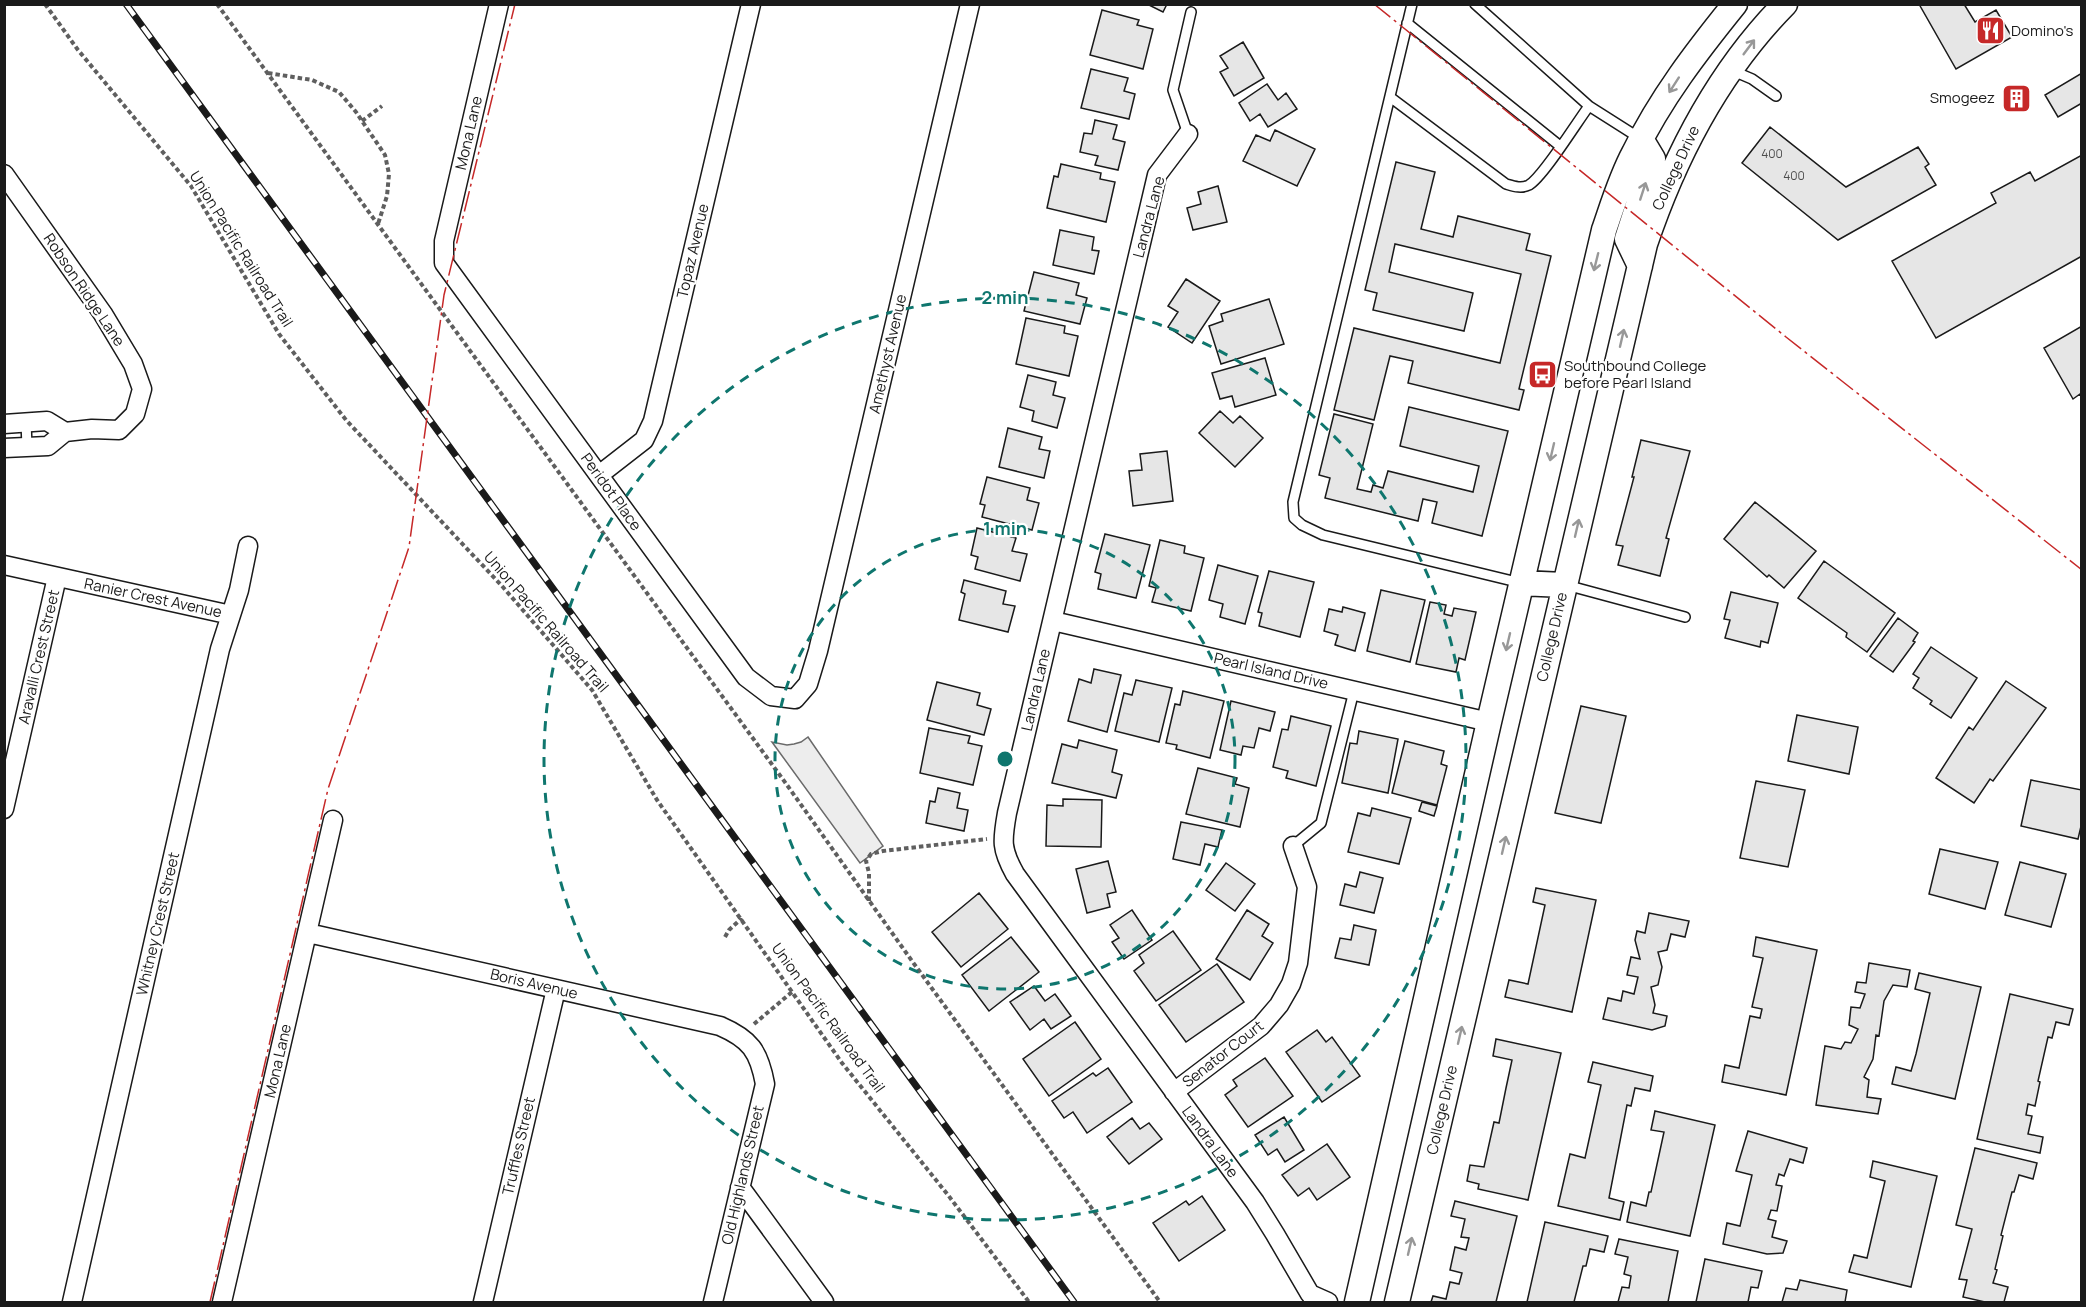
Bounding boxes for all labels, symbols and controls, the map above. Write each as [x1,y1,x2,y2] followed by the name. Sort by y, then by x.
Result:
[1974,15,2006,47] restaurant icon: Domino's
[2011,20,2073,41] place label: Domino's
[1742,39,1755,55] one-way arrow
[1668,76,1681,93] one-way arrow
[2000,82,2032,114] building icon: Smogeez
[1930,87,1995,108] place label: Smogeez
[450,94,487,172] street label: Mona Lane
[1647,122,1704,214] street label: College Drive
[1761,145,1783,162] house number: 400
[185,167,298,331] street label: Union Pacific Railroad Trail
[1783,167,1805,184] house number: 400
[1128,173,1170,260] street label: Landra Lane
[1638,182,1649,201] one-way arrow
[671,201,714,300] street label: Topaz Avenue
[39,229,130,350] street label: Robson Ridge Lane
[1590,252,1602,271] one-way arrow
[982,285,1028,309] text: 2 min
[864,292,912,416] street label: Amethyst Avenue
[1617,329,1628,348] one-way arrow
[1564,355,1707,393] place label: Southbound College before Pearl Island
[1527,359,1559,391] bus stop icon: Southbound College before Pearl Island
[1545,442,1557,461] one-way arrow
[576,449,647,535] street label: Peridot Place
[983,516,1027,540] text: 1 min
[1572,519,1584,538] one-way arrow
[479,547,614,697] street label: Union Pacific Railroad Trail
[82,573,224,622] street label: Ranier Crest Avenue
[13,588,64,726] street label: Aravalli Crest Street
[1531,590,1572,684] street label: College Drive
[1501,632,1513,651] one-way arrow
[1016,646,1055,733] street label: Landra Lane
[1212,647,1331,694] street label: Pearl Island Drive
[995,749,1015,769] centre of rings
[1499,836,1511,855] one-way arrow
[131,850,184,998] street label: Whitney Crest Street
[767,939,890,1097] street label: Union Pacific Railroad Trail
[488,963,580,1004] street label: Boris Avenue
[1178,1015,1268,1092] street label: Senator Court
[259,1022,296,1100] street label: Mona Lane
[1455,1026,1467,1045] one-way arrow
[1421,1063,1462,1157] street label: College Drive
[497,1095,540,1197] street label: Truffles Street
[1177,1102,1244,1182] street label: Landra Lane
[716,1103,769,1247] street label: Old Highlands Street
[1405,1236,1417,1255] one-way arrow

